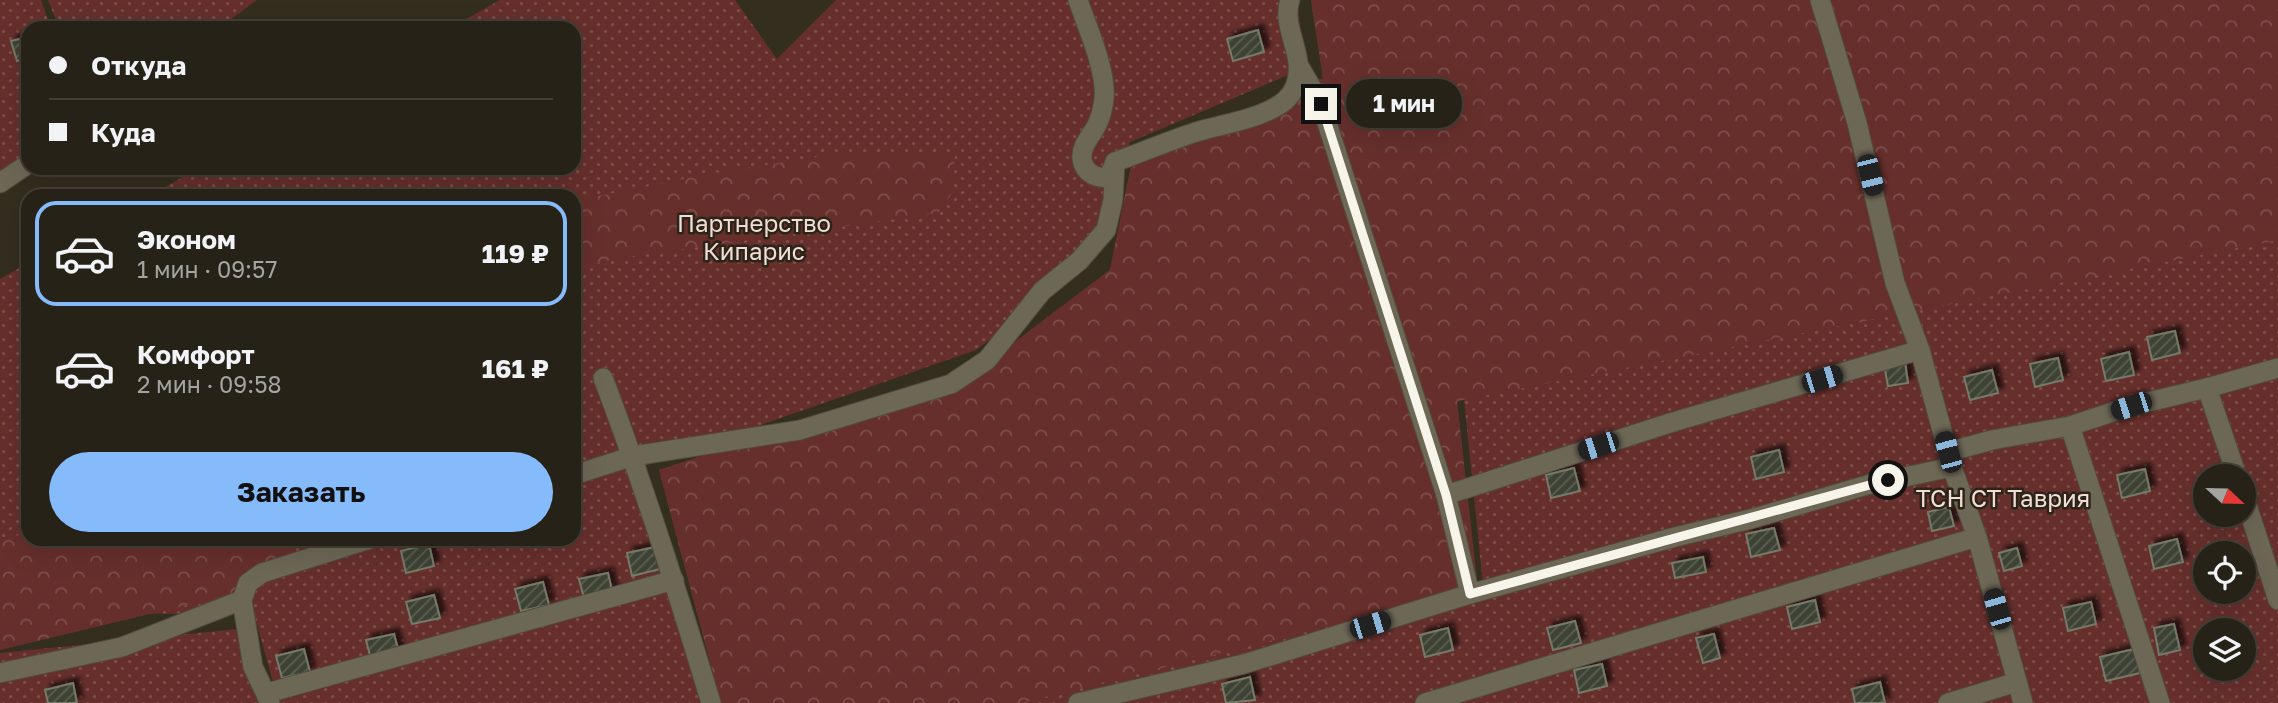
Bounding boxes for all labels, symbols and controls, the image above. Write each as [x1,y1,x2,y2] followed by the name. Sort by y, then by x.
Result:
[91,50,186,81] text: Откуда
[1346,80,1461,128] callout: 1 мин
[1305,88,1337,120] route end
[1373,89,1435,117] text: 1 мин
[91,117,156,148] text: Куда
[1855,152,1886,198] car
[677,208,831,265] park label: Партнерство Кипарис
[53,222,116,285] icon: car
[137,224,236,255] text: Эконом
[482,238,549,269] text: 119 ₽
[137,255,278,283] text: 1 мин · 09:57
[53,337,116,400] icon: car
[137,339,255,370] text: Комфорт
[482,353,549,384] text: 161 ₽
[1799,363,1846,395] car
[137,370,282,398] text: 2 мин · 09:58
[2108,390,2155,422] car
[1933,429,1964,475] car
[1575,430,1622,462] car
[49,452,553,532] button: Заказать
[1872,464,1904,496] route start
[2193,464,2256,527] north arrow
[2193,464,2256,681] map controls
[1916,483,2090,512] park label: ТСН СТ Таврия
[2193,541,2256,604] button: locate
[1982,586,2013,632] car
[1347,609,1394,641] car
[2193,618,2256,681] button: layers

